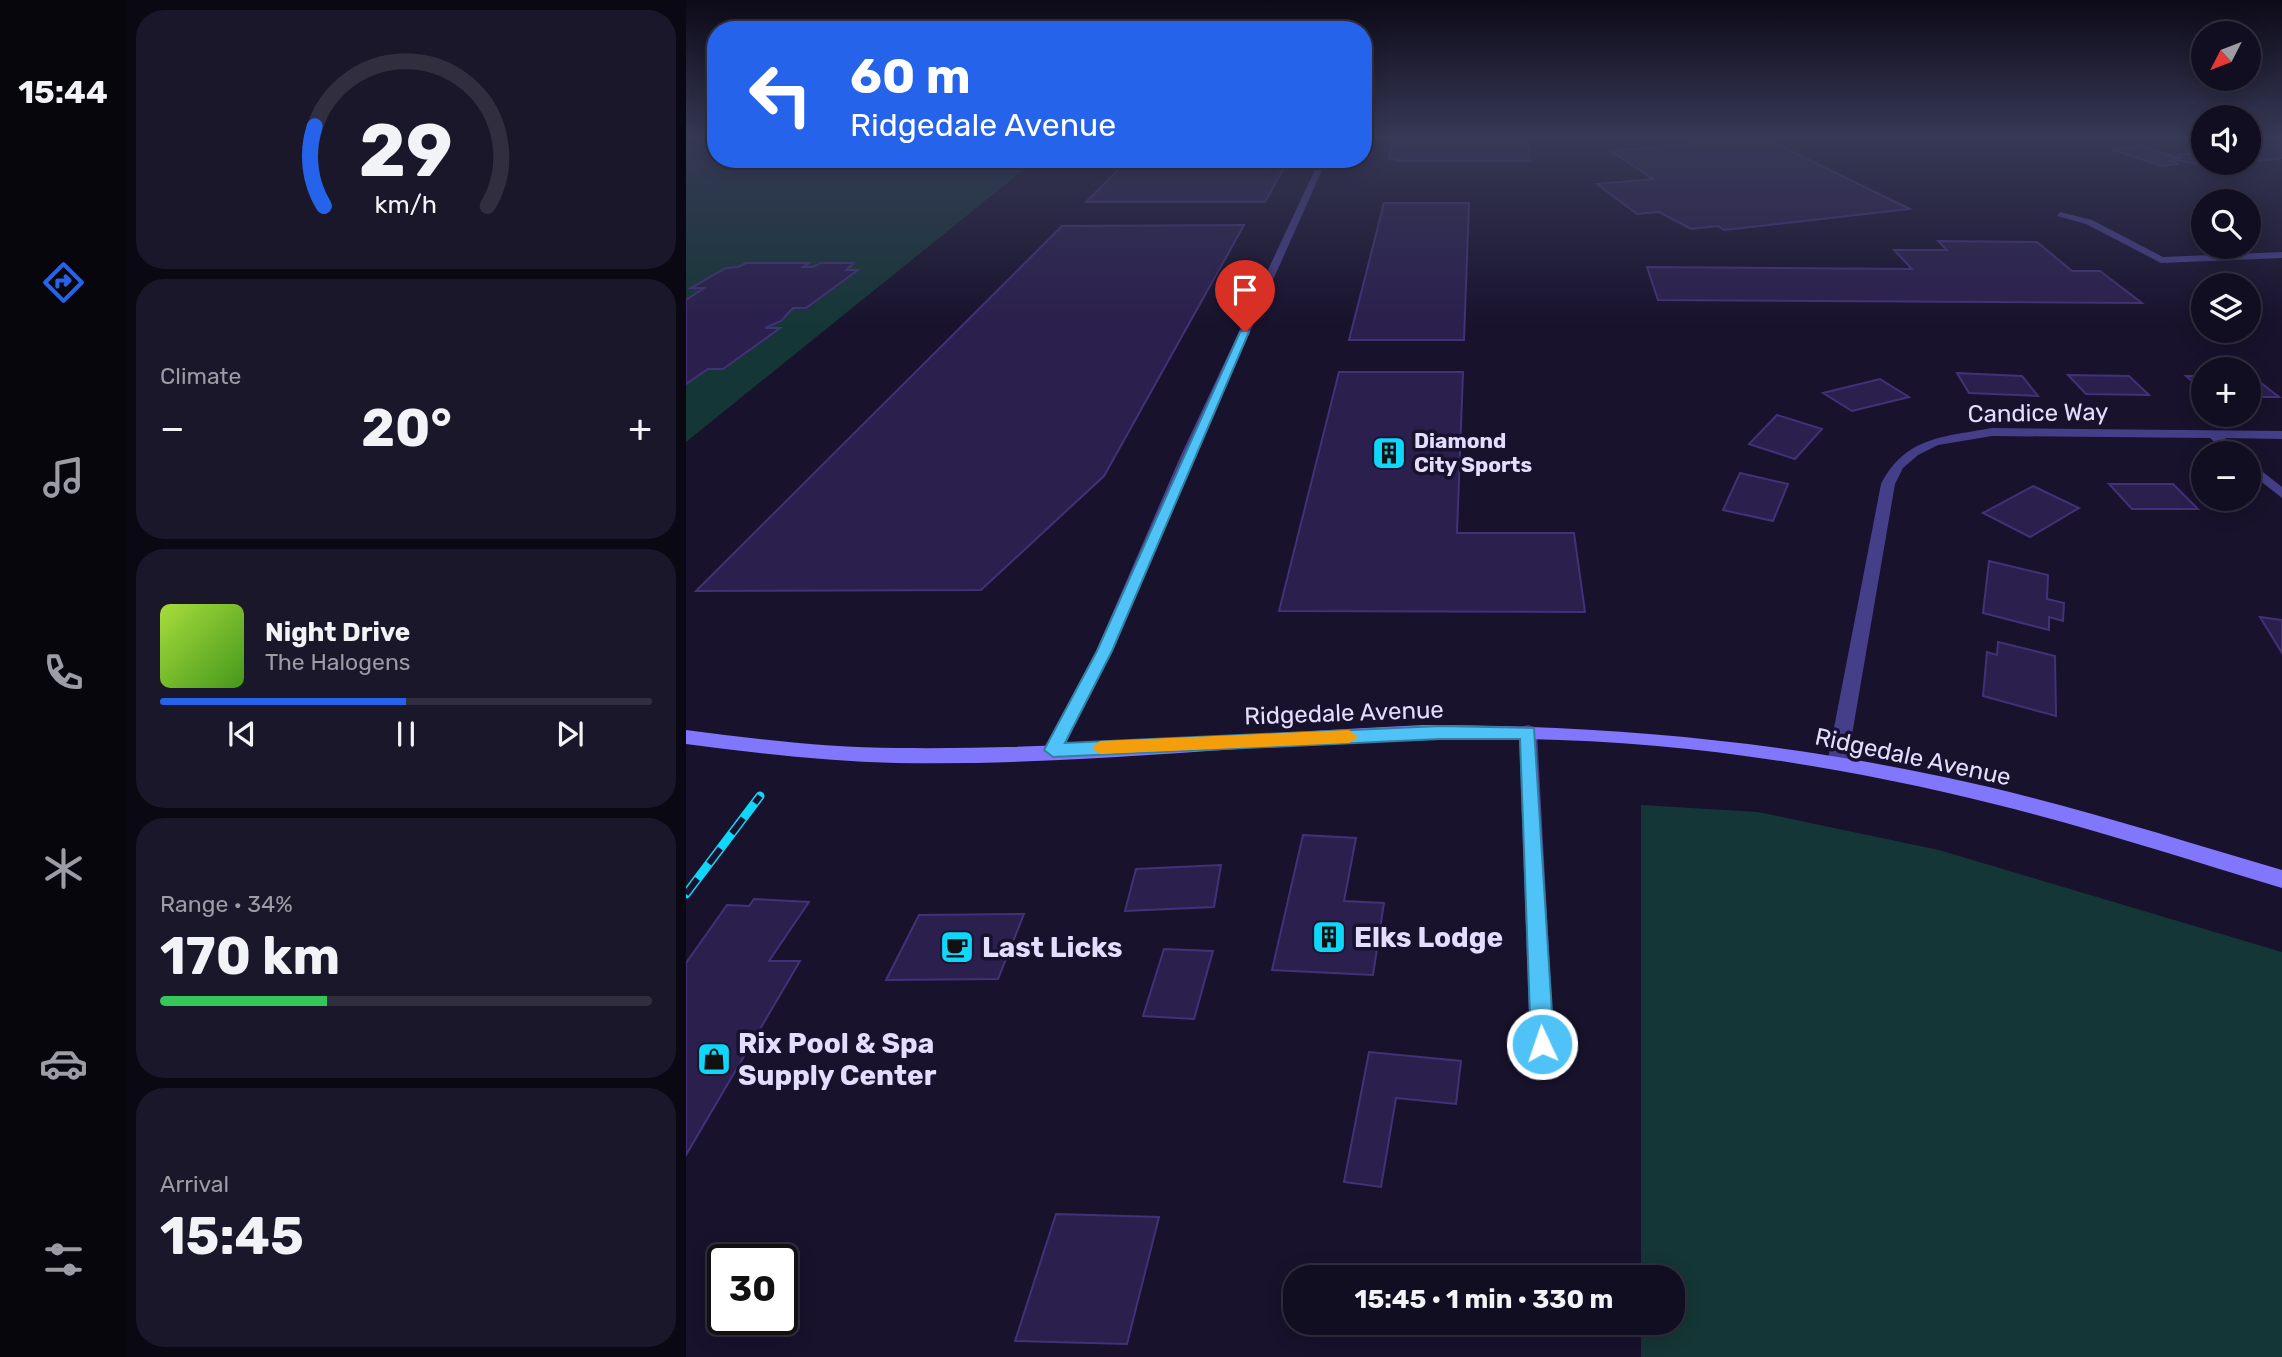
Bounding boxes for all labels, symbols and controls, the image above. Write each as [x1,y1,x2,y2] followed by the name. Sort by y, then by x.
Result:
[2191,21,2261,91] north arrow
[2191,21,2261,511] map controls
[850,47,971,105] text: 60 m
[735,49,826,140] icon: left
[18,73,108,111] text: 15:44
[2191,105,2261,175] button: sound
[850,106,1116,144] text: Ridgedale Avenue
[359,108,453,194] text: 29
[2191,189,2261,259] button: search
[375,190,437,219] text: km/h
[39,258,88,307] icon: directions
[1215,260,1275,332] pin
[1226,271,1264,309] icon: arrive
[2191,273,2261,343] button: layers
[2191,357,2261,427] button: +
[160,362,241,390] text: Climate
[361,397,452,459] text: 20°
[1967,398,2109,428] street label: Candice Way
[160,405,185,451] text: −
[628,405,652,451] text: +
[1414,428,1532,477] place label: Diamond City Sports
[1370,434,1408,472] building icon: Diamond City Sports
[2191,441,2261,511] button: −
[39,453,88,502] icon: music
[265,617,410,648] text: Night Drive
[39,648,88,697] icon: phone
[265,648,411,676] text: The Halogens
[1244,696,1444,730] street label: Ridgedale Avenue
[223,715,261,753] icon: previous
[387,715,425,753] icon: pause
[551,715,589,753] icon: next
[1812,723,2014,791] street label: Ridgedale Avenue
[39,844,88,893] icon: climate
[160,890,293,918] text: Range · 34%
[1310,918,1348,956] building icon: Elks Lodge
[1354,921,1503,954] place label: Elks Lodge
[160,925,340,987] text: 170 km
[938,928,976,966] cafe icon: Last Licks
[982,931,1123,964] place label: Last Licks
[1505,1007,1579,1081] position arrow
[738,1027,937,1092] place label: Rix Pool & Spa Supply Center
[39,1039,88,1088] icon: car
[695,1040,733,1078] shop icon: Rix Pool & Spa Supply Center
[160,1170,229,1198] text: Arrival
[160,1205,304,1267] text: 15:45
[39,1235,88,1284] icon: filters
[707,1244,798,1335] speed limit sign: 30
[1355,1284,1613,1315] text: 15:45 · 1 min · 330 m

